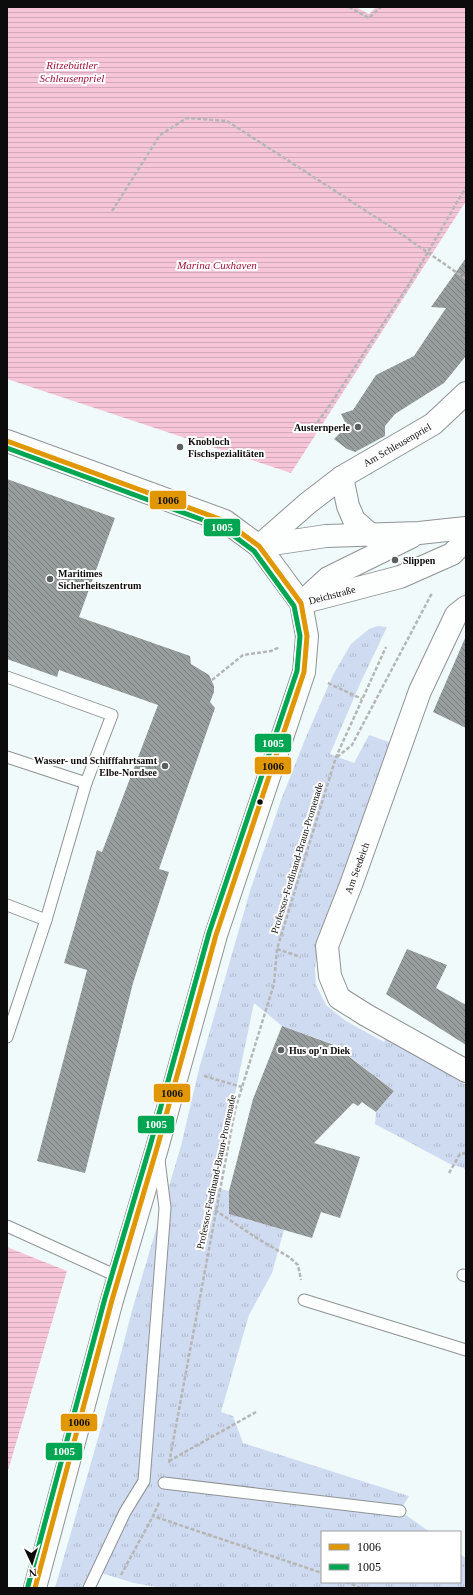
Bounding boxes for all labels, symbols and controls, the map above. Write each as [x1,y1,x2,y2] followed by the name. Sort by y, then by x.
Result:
[40,59,104,84] water label: Ritzebüttler Schleusenpriel
[176,259,257,271] water label: Marina Cuxhaven
[361,421,433,469] street label: Am Schleusenpriel
[294,422,351,433] place label: Austernperle
[353,422,363,432] marker: Austernperle
[188,436,265,459] place label: Knobloch Fischspezialitäten
[175,442,185,452] marker: Knobloch Fischspezialitäten
[149,490,187,510] line badge: 1006
[157,494,180,506] text: 1006
[203,518,241,537] line badge: 1005
[211,521,234,533] text: 1005
[390,555,400,565] marker: Slippen
[403,555,436,566] place label: Slippen
[58,568,142,591] place label: Maritimes Sicherheitszentrum
[45,574,55,584] marker: Maritimes Sicherheitszentrum
[308,583,357,606] street label: Deichstraße
[254,733,292,753] line badge: 1005
[262,737,285,749] text: 1005
[34,755,158,778] place label: Wasser- und Schifffahrtsamt Elbe-Nordsee
[254,756,292,775] line badge: 1006
[262,760,285,772] text: 1006
[160,761,170,771] marker: Wasser- und Schifffahrtsamt Elbe-Nordsee
[269,781,325,935] street label: Professor-Ferdinand-Braun-Promenade
[255,797,265,807] unlabelled marker
[343,841,371,895] street label: Am Seedeich
[276,1045,286,1055] marker: Hus op'n Diek
[289,1045,351,1056] place label: Hus op'n Diek
[153,1083,191,1103] line badge: 1006
[161,1087,184,1099] text: 1006
[194,1093,238,1250] street label: Professor-Ferdinand-Braun-Promenade
[137,1115,175,1134] line badge: 1005
[145,1118,168,1130] text: 1005
[60,1413,98,1432] line badge: 1006
[68,1416,91,1428] text: 1006
[45,1442,83,1461] line badge: 1005
[53,1445,76,1457] text: 1005
[321,1531,461,1583] legend
[357,1540,381,1554] text: 1006
[12,1543,52,1583] north arrow
[357,1560,381,1574] text: 1005
[28,1567,37,1579] text: N

